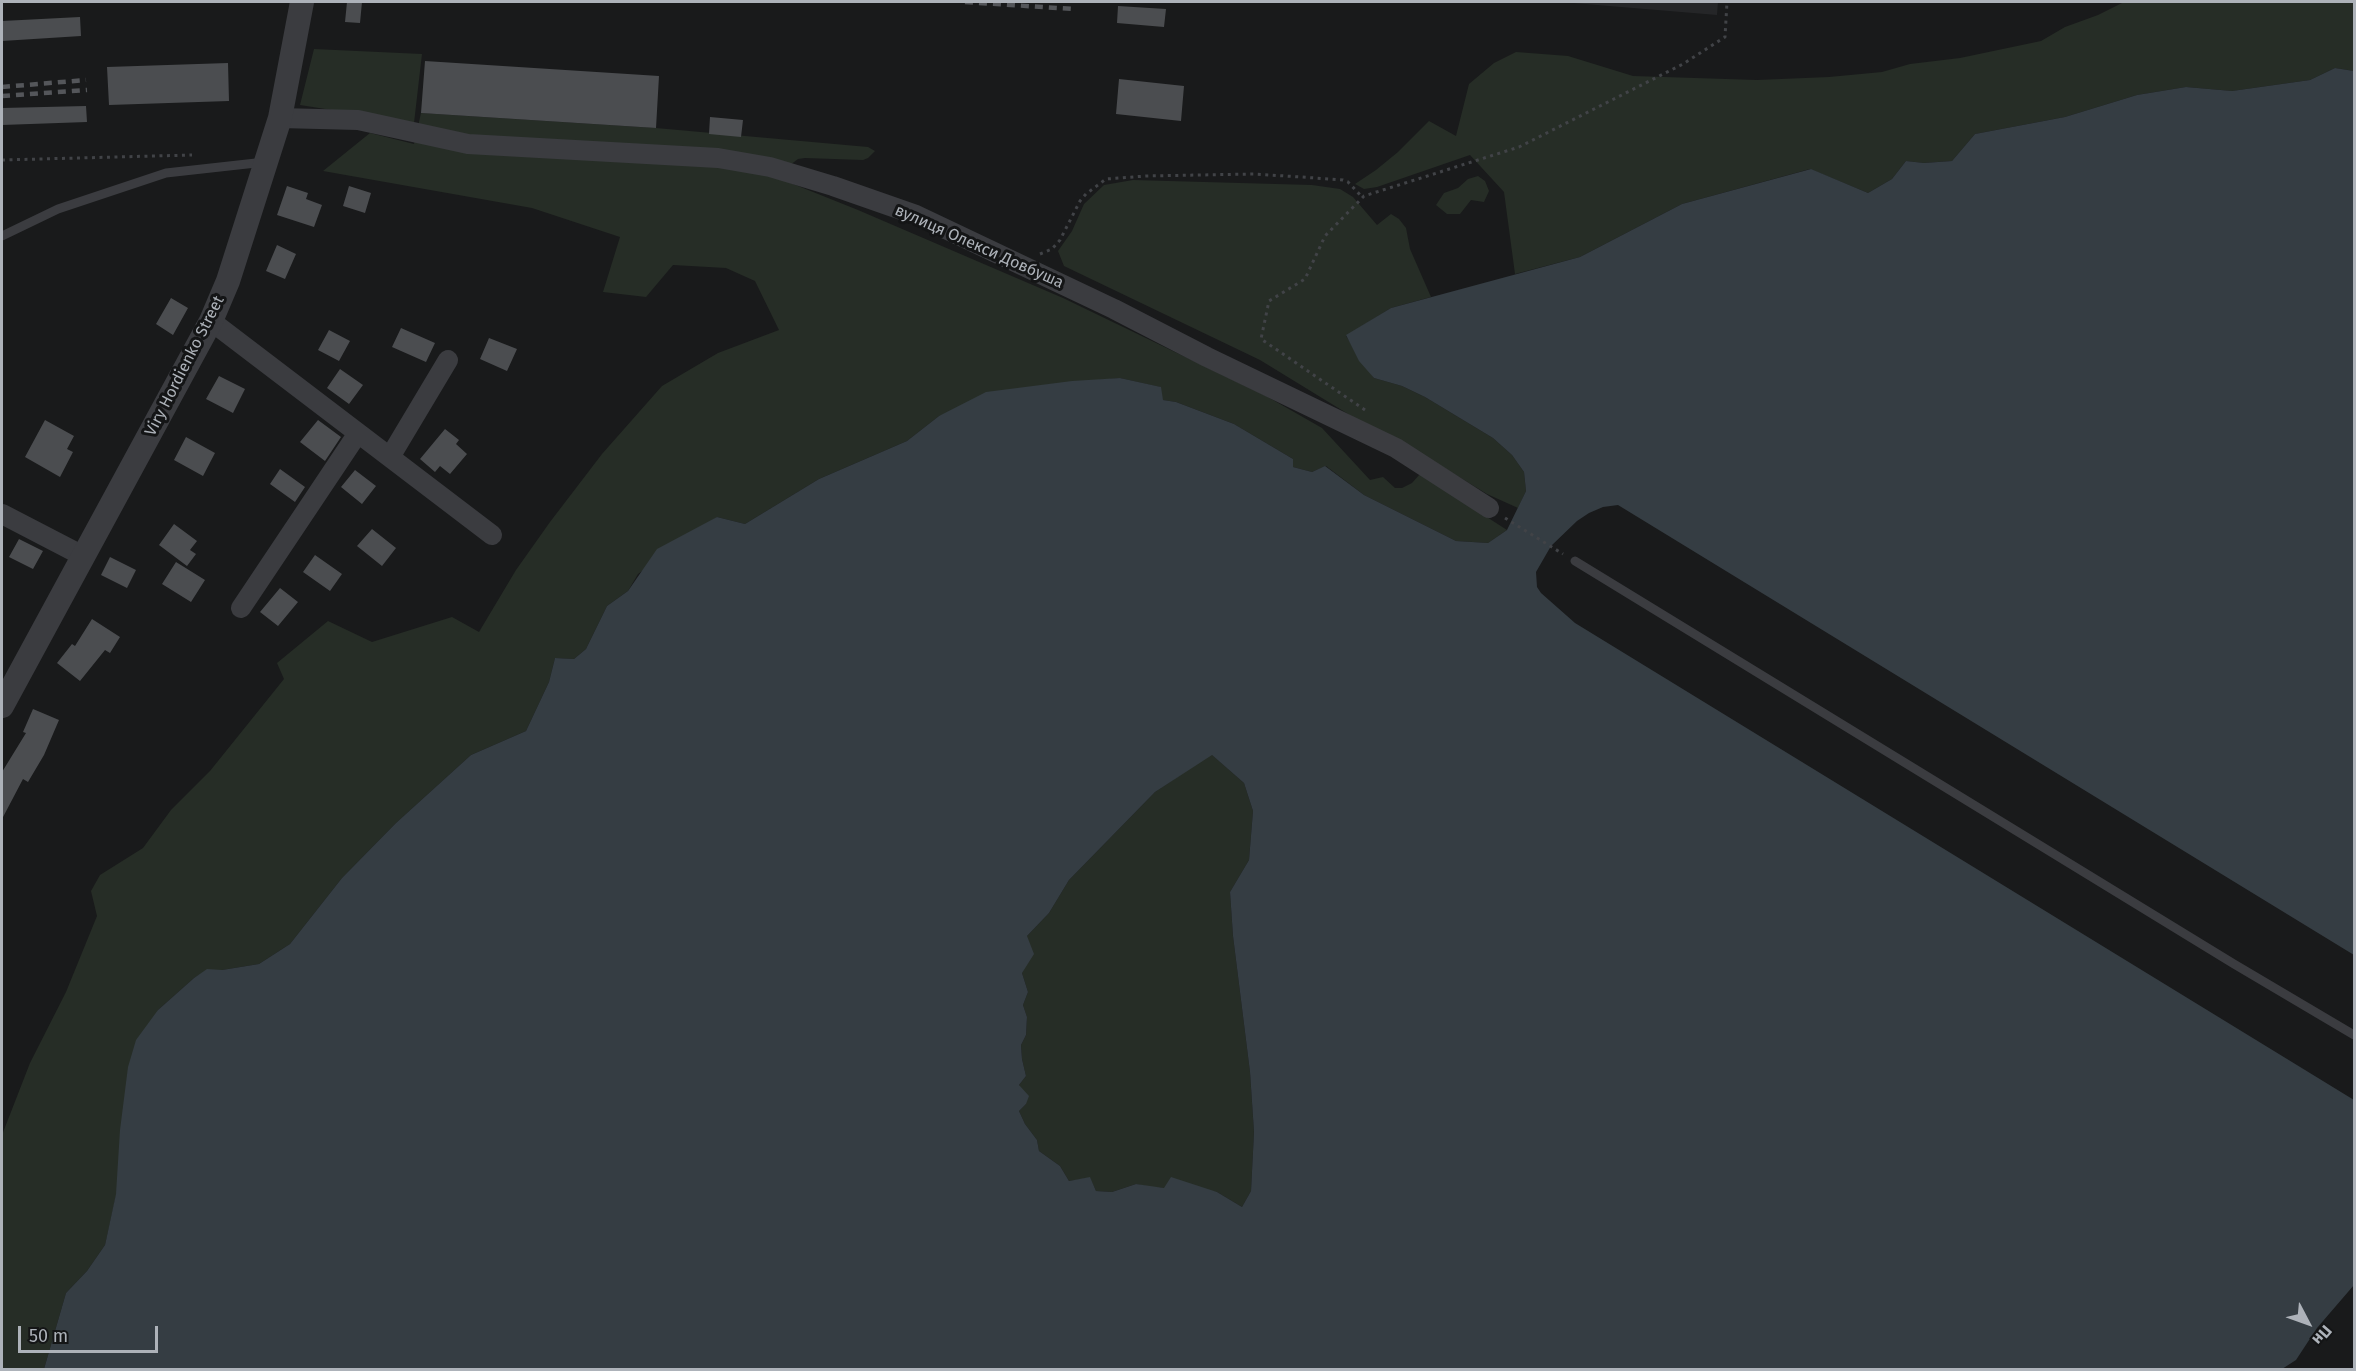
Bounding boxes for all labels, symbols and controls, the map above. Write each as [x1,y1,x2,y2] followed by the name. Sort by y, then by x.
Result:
[892,201,1066,293] street label: вулиця Олекси Довбуша
[141,293,229,439] street label: Viry Hordienko Street
[2278,1293,2338,1353] north arrow
[21,1314,160,1352] scale bar
[2308,1321,2336,1349] text: Пн
[29,1325,68,1347] text: 50 m

